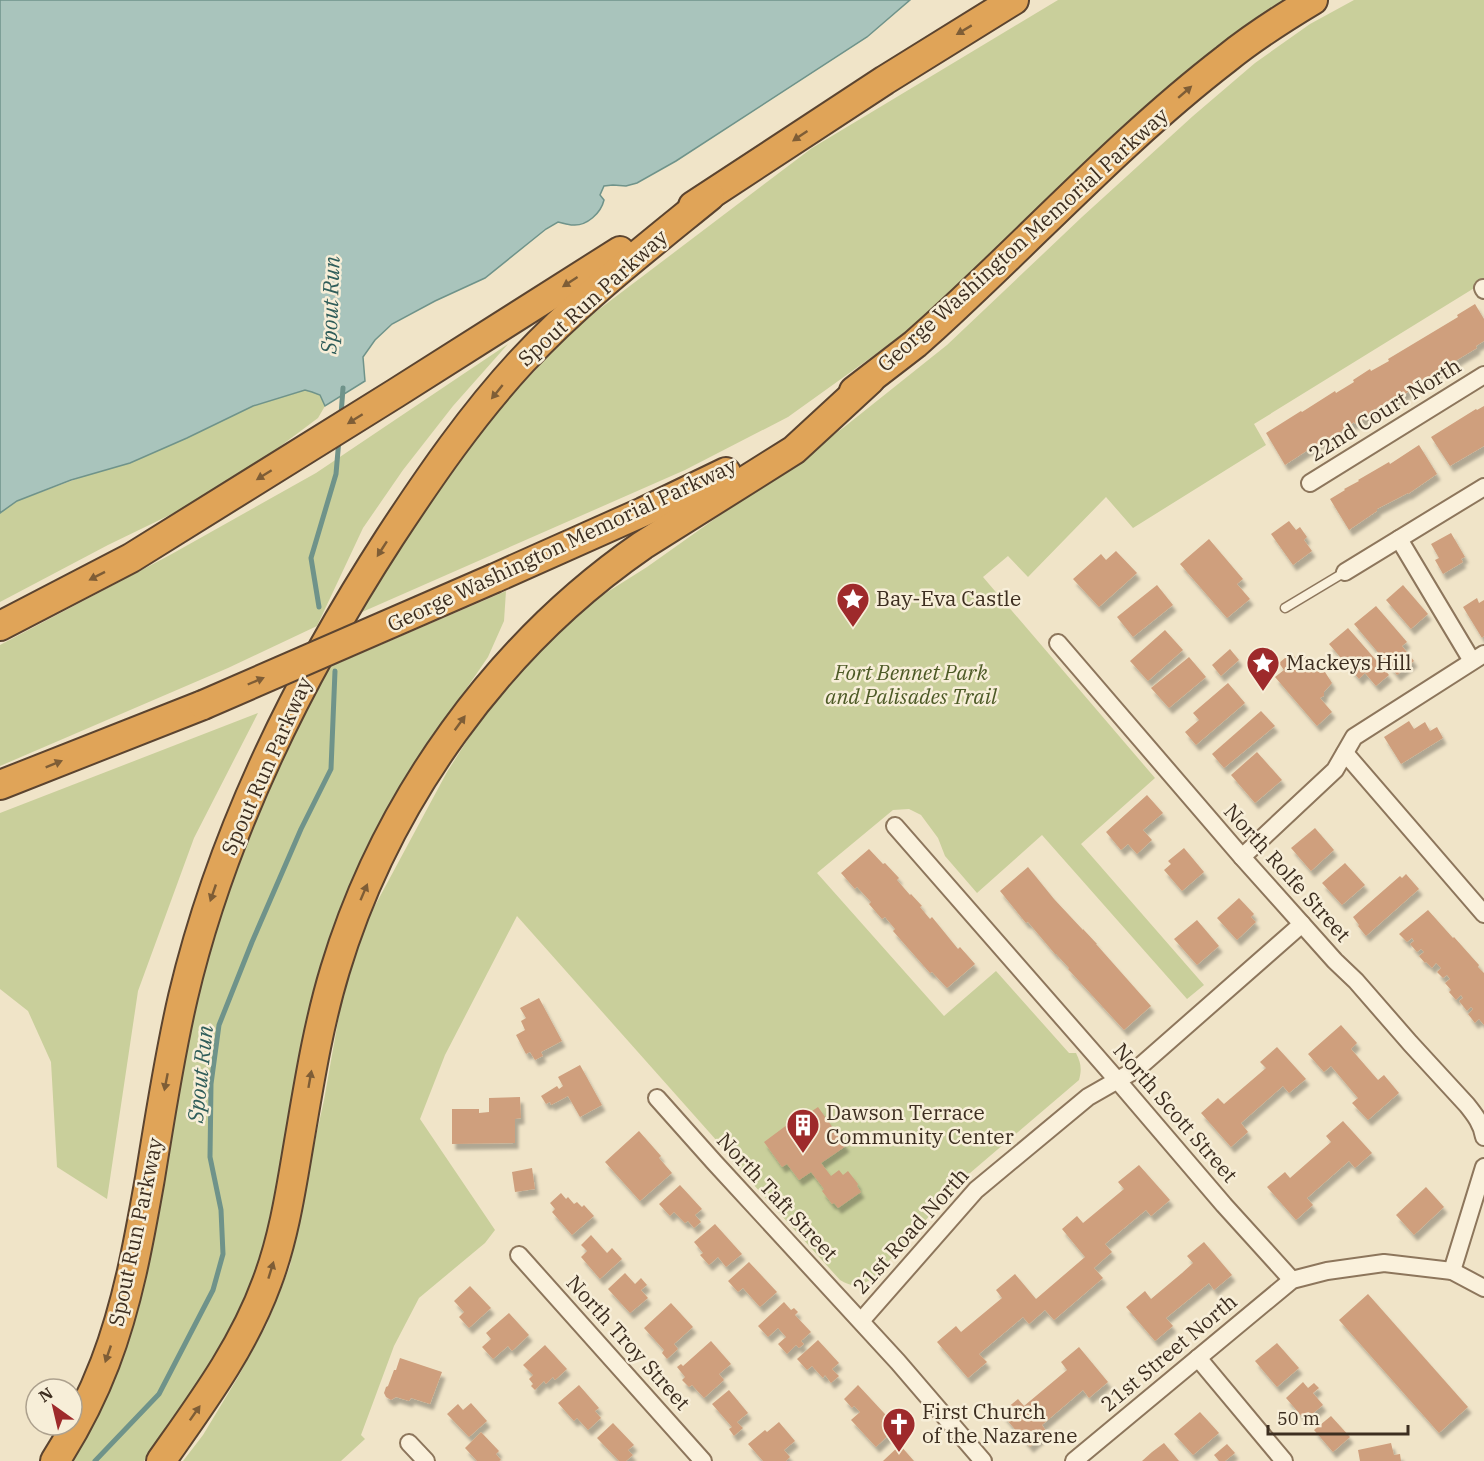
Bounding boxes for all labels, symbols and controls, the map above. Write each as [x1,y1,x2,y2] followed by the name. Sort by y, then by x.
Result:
[956,25,972,36] one-way arrow
[1178,85,1193,99] one-way arrow
[871,100,1174,378] street label: George Washington Memorial Parkway
[793,130,809,142] one-way arrow
[512,222,674,372] street label: Spout Run Parkway
[313,255,346,355] water label: Spout Run
[562,276,578,287] one-way arrow
[1303,351,1466,467] street label: 22nd Court North
[491,384,503,399] one-way arrow
[347,413,363,424] one-way arrow
[382,450,741,638] street label: George Washington Memorial Parkway
[256,469,272,480] one-way arrow
[377,541,388,558] one-way arrow
[89,571,106,580] one-way arrow
[835,581,871,628] place icon: Bay-Eva Castle
[876,584,1021,612] place label: Bay-Eva Castle
[1245,645,1281,692] place icon: Mackeys Hill
[1286,648,1412,676] place label: Mackeys Hill
[825,658,998,710] park label: Fort Bennet Park and Palisades Trail
[214,671,318,859] street label: Spout Run Parkway
[248,677,265,686] one-way arrow
[454,716,466,731] one-way arrow
[46,759,64,769] one-way arrow
[1218,797,1357,948] street label: North Rolfe Street
[360,883,369,901] one-way arrow
[208,884,218,902] one-way arrow
[180,1023,219,1125] water label: Spout Run
[1107,1037,1244,1188] street label: North Scott Street
[306,1069,315,1088] one-way arrow
[161,1072,170,1091] one-way arrow
[826,1098,1015,1150] place label: Dawson Terrace Community Center
[785,1107,821,1154] building icon: Dawson Terrace Community Center
[711,1126,844,1266] street label: North Taft Street
[101,1134,169,1329] street label: Spout Run Parkway
[846,1161,974,1299] street label: 21st Road North
[267,1261,276,1279] one-way arrow
[561,1269,697,1416] street label: North Troy Street
[1094,1287,1242,1417] street label: 21st Street North
[103,1345,112,1363] one-way arrow
[24,1377,84,1437] north arrow
[35,1383,56,1406] text: N
[922,1397,1077,1449] place label: First Church of the Nazarene
[1268,1398,1408,1436] scale bar
[189,1405,200,1421] one-way arrow
[881,1406,917,1453] church icon: First Church of the Nazarene
[1277,1407,1320,1430] text: 50 m

